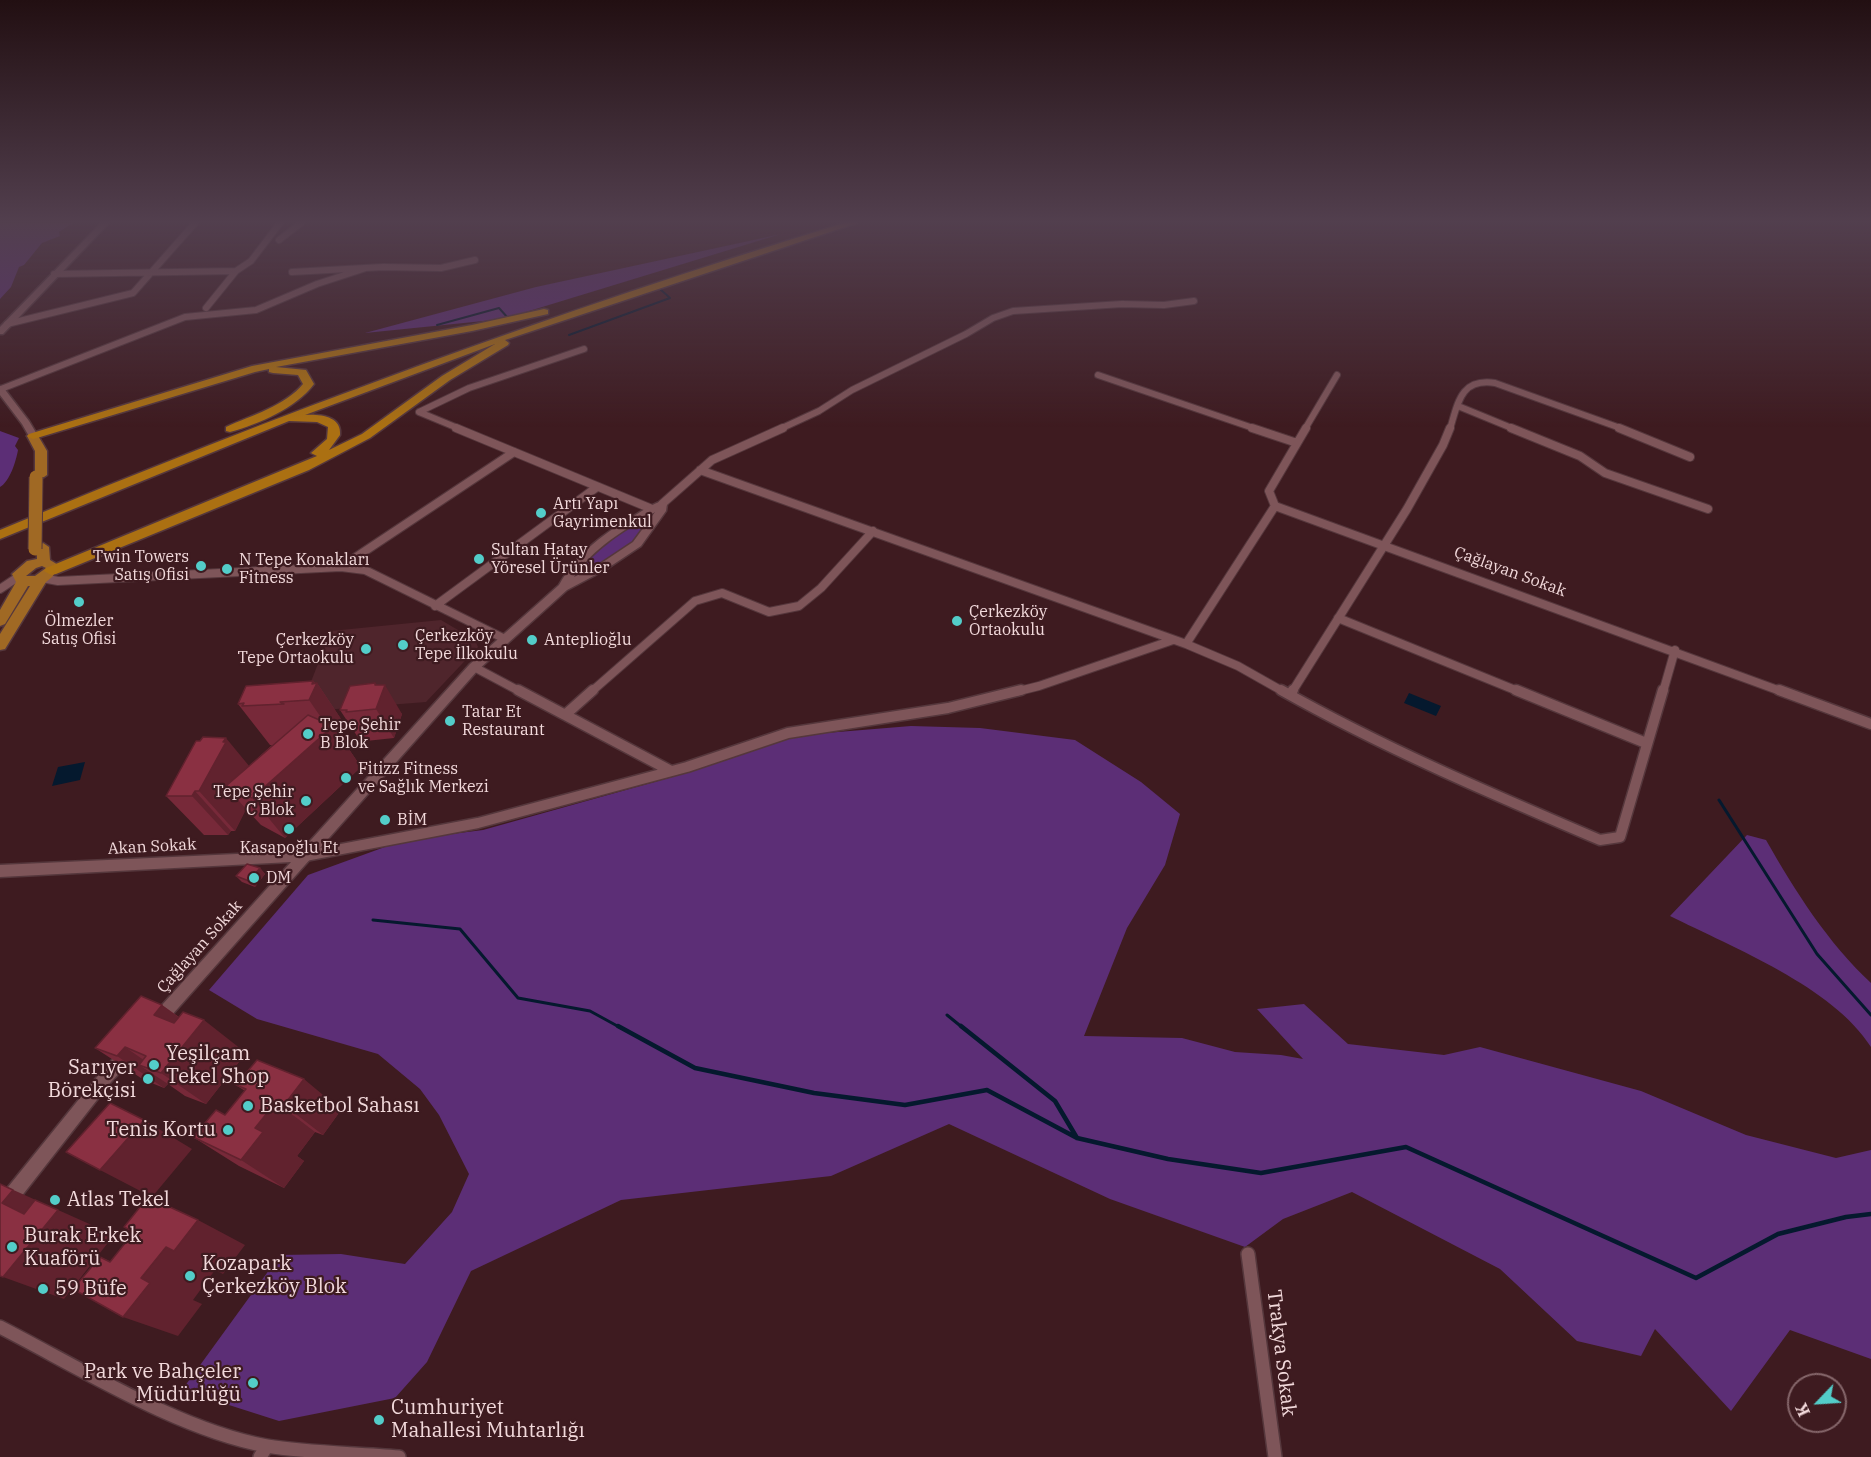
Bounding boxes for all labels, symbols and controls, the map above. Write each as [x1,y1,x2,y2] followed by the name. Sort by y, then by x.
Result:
[553,494,652,532] place label: Artı Yapı Gayrimenkul
[534,506,548,520] marker: Artı Yapı Gayrimenkul
[491,540,609,578] place label: Sultan Hatay Yöresel Ürünler
[1451,543,1569,601] street label: Çağlayan Sokak
[93,547,189,585] place label: Twin Towers Satış Ofisi
[239,550,370,588] place label: N Tepe Konakları Fitness
[472,552,486,566] marker: Sultan Hatay Yöresel Ürünler
[194,559,208,573] marker: Twin Towers Satış Ofisi
[220,562,234,576] marker: N Tepe Konakları Fitness
[72,595,86,609] marker: Ölmezler Satış Ofisi
[969,602,1047,640] place label: Çerkezköy Ortaokulu
[42,611,116,649] place label: Ölmezler Satış Ofisi
[950,614,964,628] marker: Çerkezköy Ortaokulu
[415,626,518,664] place label: Çerkezköy Tepe İlkokulu
[238,630,354,668] place label: Çerkezköy Tepe Ortaokulu
[544,630,632,650] place label: Anteplioğlu
[525,633,539,647] marker: Anteplioğlu
[396,638,410,652] marker: Çerkezköy Tepe İlkokulu
[359,642,373,656] marker: Çerkezköy Tepe Ortaokulu
[462,702,545,740] place label: Tatar Et Restaurant
[443,714,457,728] marker: Tatar Et Restaurant
[320,715,401,753] place label: Tepe Şehir B Blok
[301,727,315,741] marker: Tepe Şehir B Blok
[358,759,489,797] place label: Fitizz Fitness ve Sağlık Merkezi
[339,771,353,785] marker: Fitizz Fitness ve Sağlık Merkezi
[213,782,294,820] place label: Tepe Şehir C Blok
[299,794,313,808] marker: Tepe Şehir C Blok
[397,810,427,830] place label: BİM
[378,813,392,827] marker: BİM
[282,822,296,836] marker: Kasapoğlu Et
[107,835,197,859] street label: Akan Sokak
[240,838,338,858] place label: Kasapoğlu Et
[266,868,291,888] place label: DM
[247,871,261,885] marker: DM
[153,897,247,997] street label: Çağlayan Sokak
[166,1042,269,1089] place label: Yeşilçam Tekel Shop
[48,1056,136,1103] place label: Sarıyer Börekçisi
[147,1058,161,1072] marker: Yeşilçam Tekel Shop
[141,1072,155,1086] marker: Sarıyer Börekçisi
[260,1094,419,1118] place label: Basketbol Sahası
[241,1099,255,1113] marker: Basketbol Sahası
[106,1118,216,1142] place label: Tenis Kortu
[221,1123,235,1137] marker: Tenis Kortu
[67,1188,170,1212] place label: Atlas Tekel
[48,1193,62,1207] marker: Atlas Tekel
[24,1224,141,1271] place label: Burak Erkek Kuaförü
[5,1240,19,1254] marker: Burak Erkek Kuaförü
[202,1252,347,1299] place label: Kozapark Çerkezköy Blok
[183,1269,197,1283] marker: Kozapark Çerkezköy Blok
[55,1277,127,1301] place label: 59 Büfe
[36,1282,50,1296] marker: 59 Büfe
[1261,1288,1301,1418] street label: Trakya Sokak
[84,1360,241,1407] place label: Park ve Bahçeler Müdürlüğü
[1787,1373,1847,1433] north arrow
[246,1376,260,1390] marker: Park ve Bahçeler Müdürlüğü
[391,1396,585,1443] place label: Cumhuriyet Mahallesi Muhtarlığı
[1791,1400,1814,1420] text: K
[372,1413,386,1427] marker: Cumhuriyet Mahallesi Muhtarlığı

